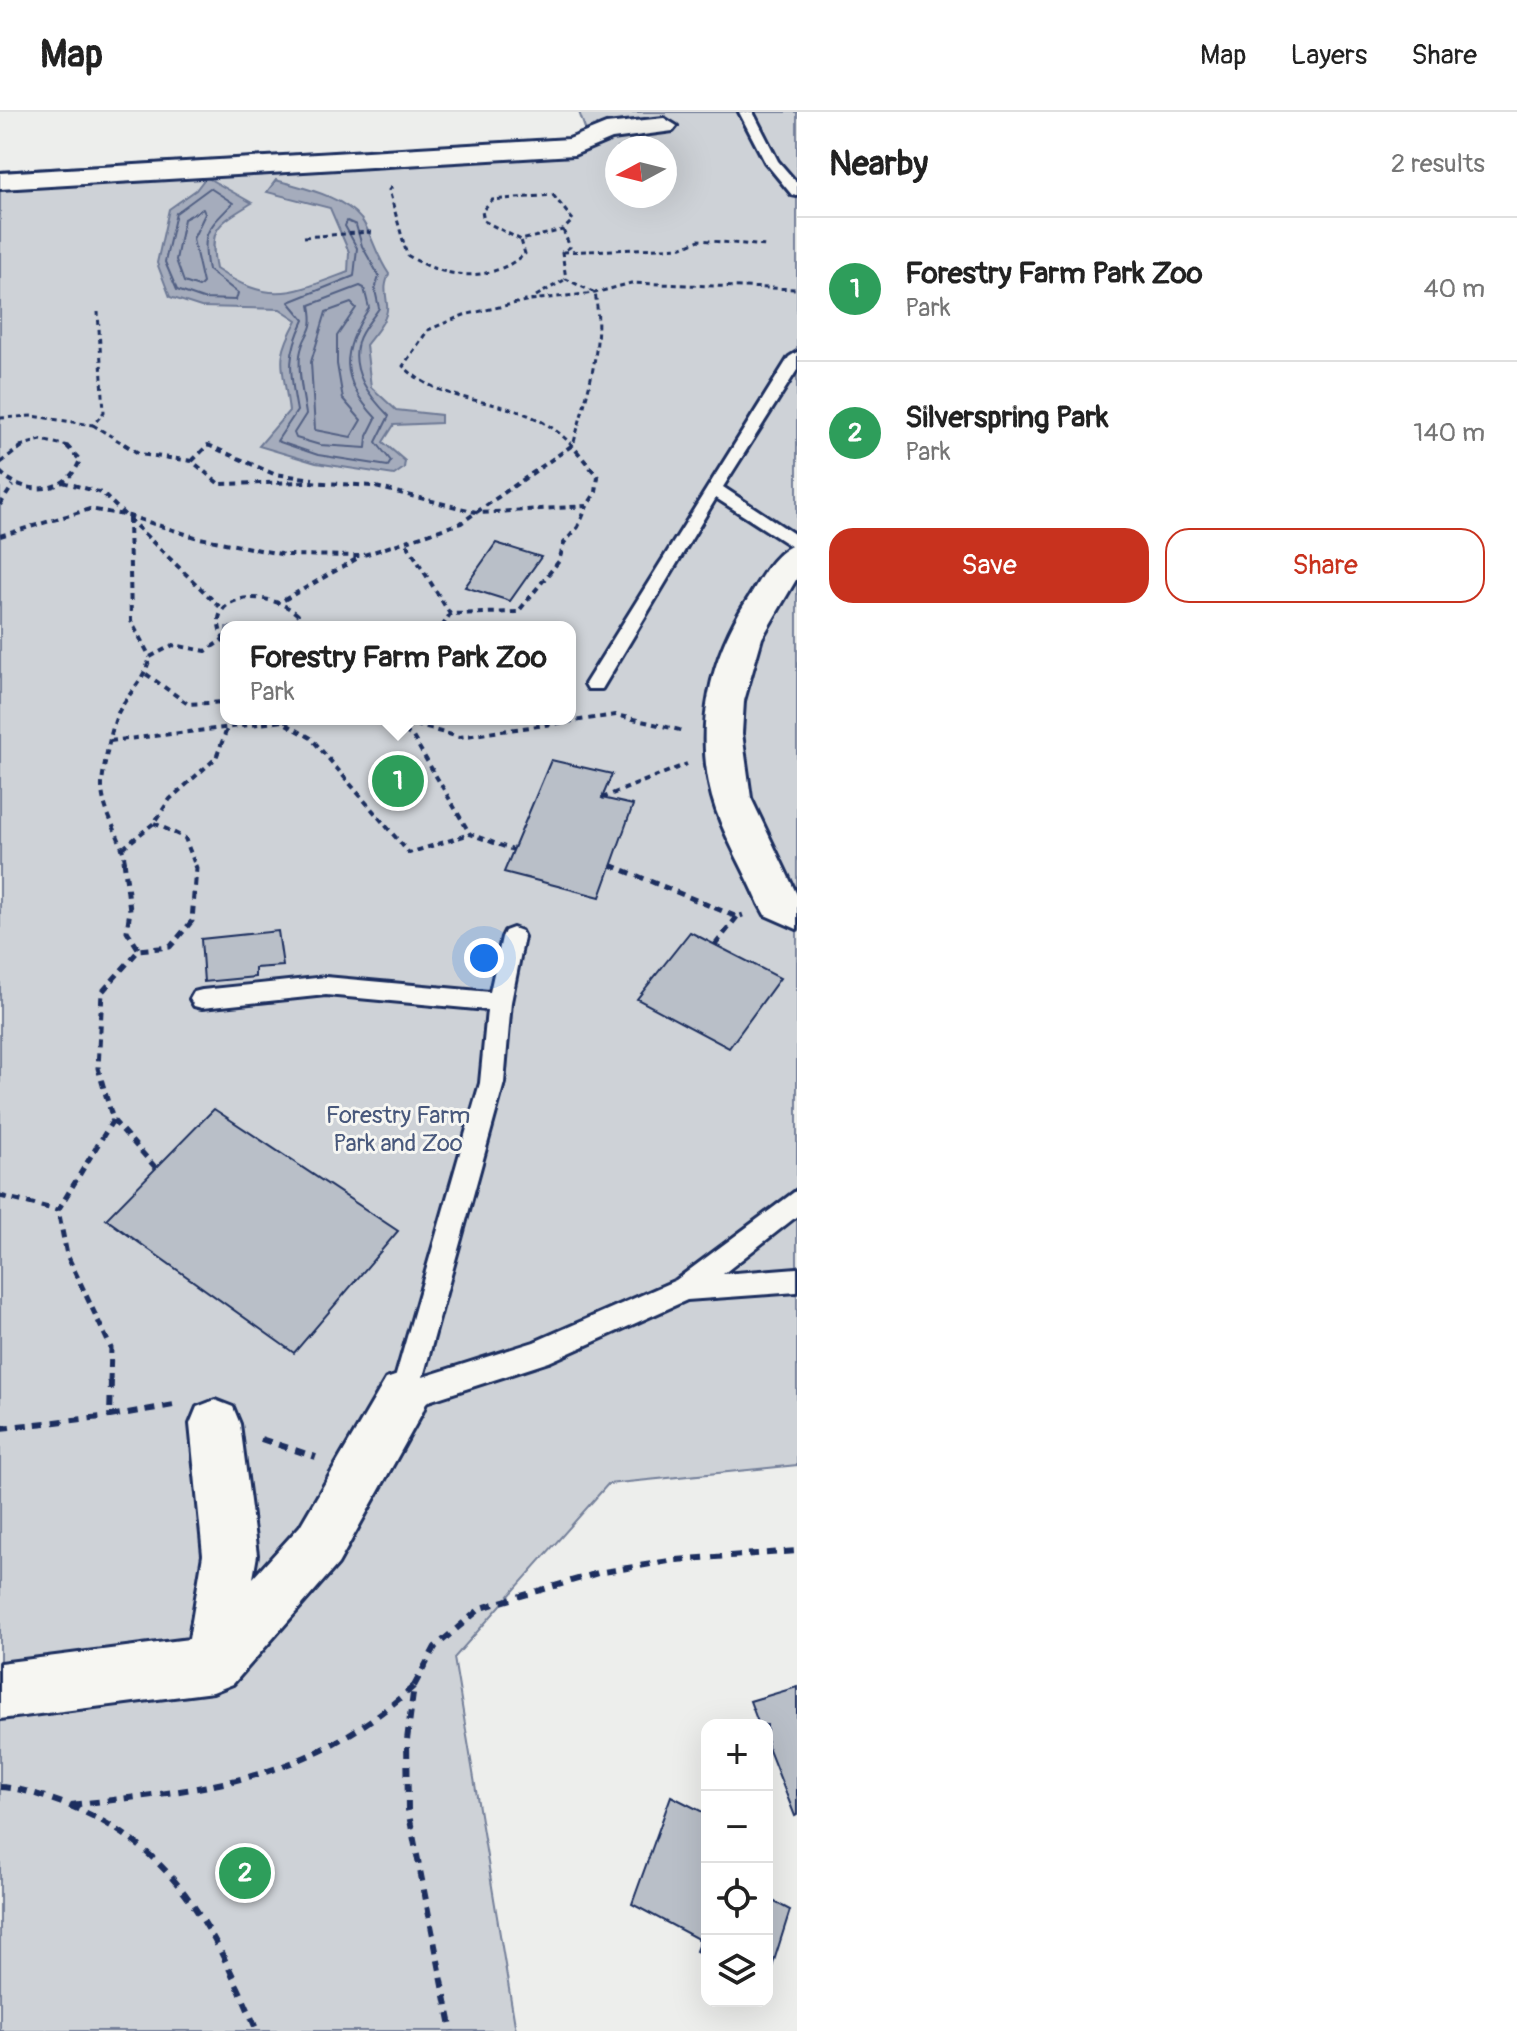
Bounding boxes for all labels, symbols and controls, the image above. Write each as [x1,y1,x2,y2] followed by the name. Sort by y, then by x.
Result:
[40,31,103,79] text: Map
[1200,38,1246,73] text: Map
[1290,38,1367,73] text: Layers
[1411,38,1477,73] text: Share
[605,136,677,208] north arrow
[829,143,928,186] text: Nearby
[1391,148,1485,180] text: 2 results
[905,255,1203,292] text: Forestry Farm Park Zoo
[850,273,860,305] text: 1
[1423,273,1485,305] text: 40 m
[905,292,951,324] text: Park
[905,399,1108,436] text: Silverspring Park
[848,417,862,449] text: 2
[1413,417,1485,449] text: 140 m
[905,436,951,468] text: Park
[829,528,1149,603] button: Save
[1165,528,1485,603] button: Share
[220,621,576,725] popup
[249,639,547,676] text: Forestry Farm Park Zoo
[249,676,295,708] text: Park
[372,751,424,811] pin: 1
[464,938,504,978] your location
[326,1101,470,1158] park label: Forestry Farm Park and Zoo
[701,1719,773,2007] map controls
[701,1719,773,1791] button: +
[701,1791,773,1863] button: −
[219,1843,271,1903] pin: 2
[701,1863,773,1935] button: locate
[701,1935,773,2007] button: layers

